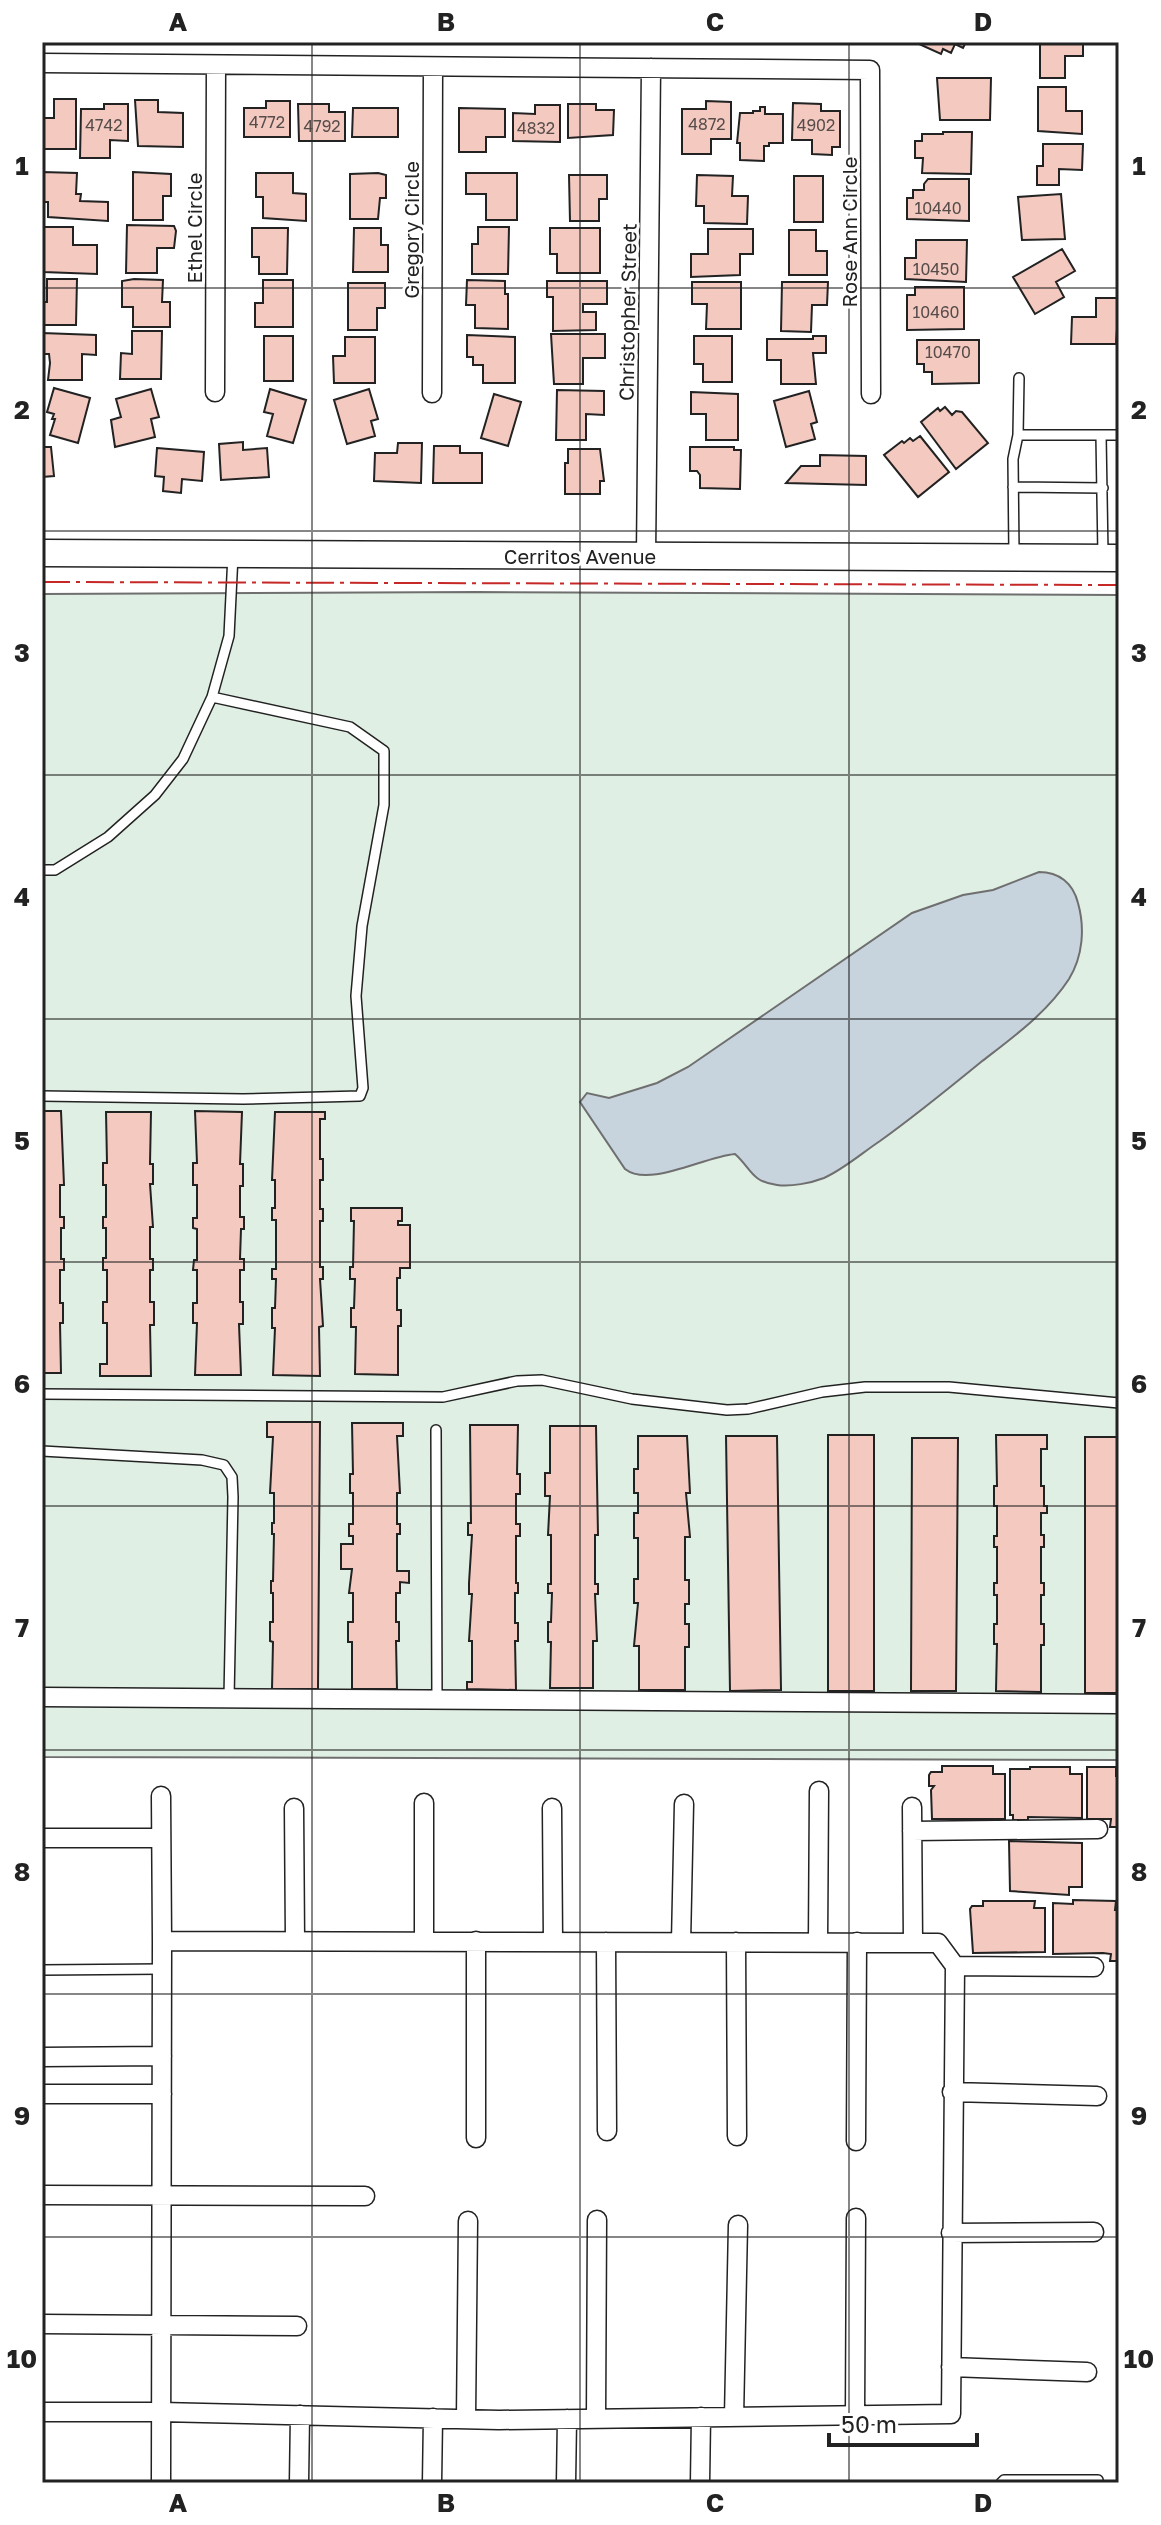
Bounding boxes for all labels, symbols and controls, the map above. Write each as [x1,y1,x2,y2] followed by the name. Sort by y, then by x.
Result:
[169,6,188,37] text: A
[437,6,455,37] text: B
[706,6,724,37] text: C
[974,6,992,37] text: D
[249,112,285,132] house number: 4772
[688,114,726,134] house number: 4872
[85,115,123,135] house number: 4742
[797,115,835,135] house number: 4902
[303,116,341,136] house number: 4792
[517,118,555,138] house number: 4832
[15,150,29,181] text: 1
[1132,150,1146,181] text: 1
[837,157,861,307] street label: Rose Ann Circle
[399,161,423,299] street label: Gregory Circle
[182,173,206,283] street label: Ethel Circle
[914,198,962,218] house number: 10440
[613,223,641,401] street label: Christopher Street
[913,259,959,279] house number: 10450
[912,302,960,322] house number: 10460
[925,342,971,362] house number: 10470
[14,394,30,425] text: 2
[1131,394,1147,425] text: 2
[504,544,656,568] street label: Cerritos Avenue
[14,637,30,668] text: 3
[1131,637,1147,668] text: 3
[14,881,30,912] text: 4
[1131,881,1147,912] text: 4
[14,1125,30,1156] text: 5
[1131,1125,1147,1156] text: 5
[14,1368,30,1399] text: 6
[1131,1368,1147,1399] text: 6
[15,1612,29,1643] text: 7
[1132,1612,1146,1643] text: 7
[14,1856,30,1887] text: 8
[1131,1856,1147,1887] text: 8
[14,2100,30,2131] text: 9
[1131,2100,1147,2131] text: 9
[7,2343,37,2374] text: 10
[1124,2343,1154,2374] text: 10
[829,2397,977,2447] scale bar
[841,2409,897,2438] text: 50 m
[169,2487,188,2518] text: A
[437,2487,455,2518] text: B
[706,2487,724,2518] text: C
[974,2487,992,2518] text: D

